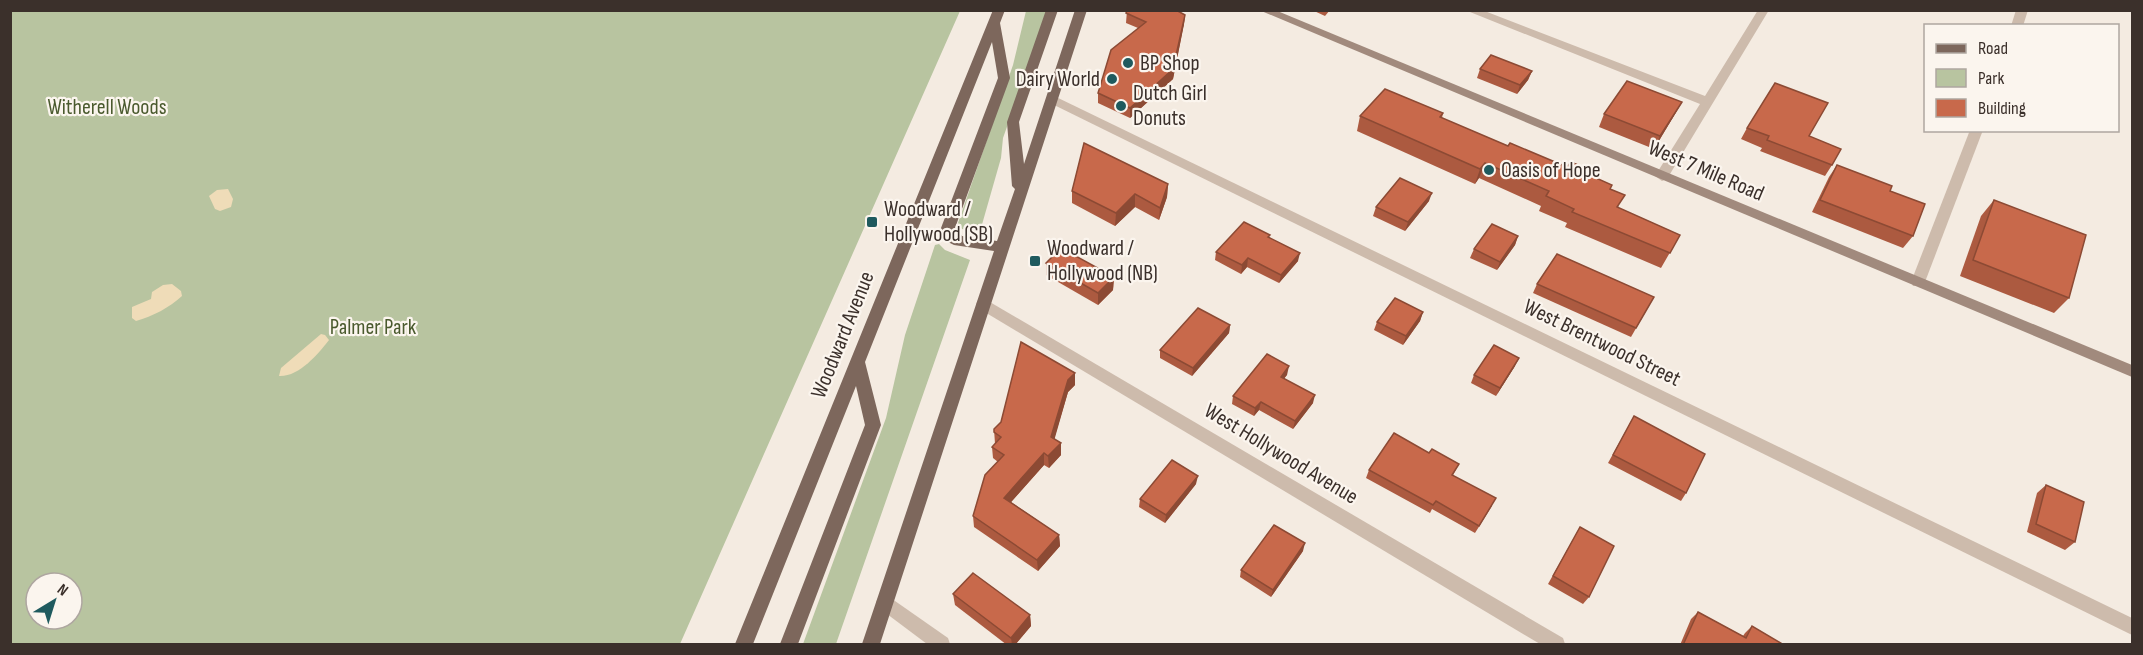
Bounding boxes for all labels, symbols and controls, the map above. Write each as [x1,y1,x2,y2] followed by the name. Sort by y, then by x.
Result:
[1924,24,2119,132] legend
[1978,38,2008,59] text: Road
[1140,50,1200,77] place label: BP Shop
[1121,56,1135,70] marker: BP Shop
[1016,66,1100,93] place label: Dairy World
[1978,68,2004,89] text: Park
[1105,72,1119,86] marker: Dairy World
[1133,80,1207,132] place label: Dutch Girl Donuts
[47,94,167,121] park label: Witherell Woods
[1978,98,2026,119] text: Building
[1114,99,1128,113] marker: Dutch Girl Donuts
[1644,134,1768,208] street label: West 7 Mile Road
[1501,157,1601,184] place label: Oasis of Hope
[1482,163,1496,177] marker: Oasis of Hope
[884,196,993,248] place label: Woodward / Hollywood (SB)
[865,215,879,229] marker: Woodward / Hollywood (SB)
[1047,235,1158,287] place label: Woodward / Hollywood (NB)
[1028,254,1042,268] marker: Woodward / Hollywood (NB)
[805,268,881,402] street label: Woodward Avenue
[1519,293,1685,393] street label: West Brentwood Street
[330,314,417,341] park label: Palmer Park
[1199,397,1363,511] street label: West Hollywood Avenue
[24,571,84,631] north arrow
[53,580,72,600] text: N

